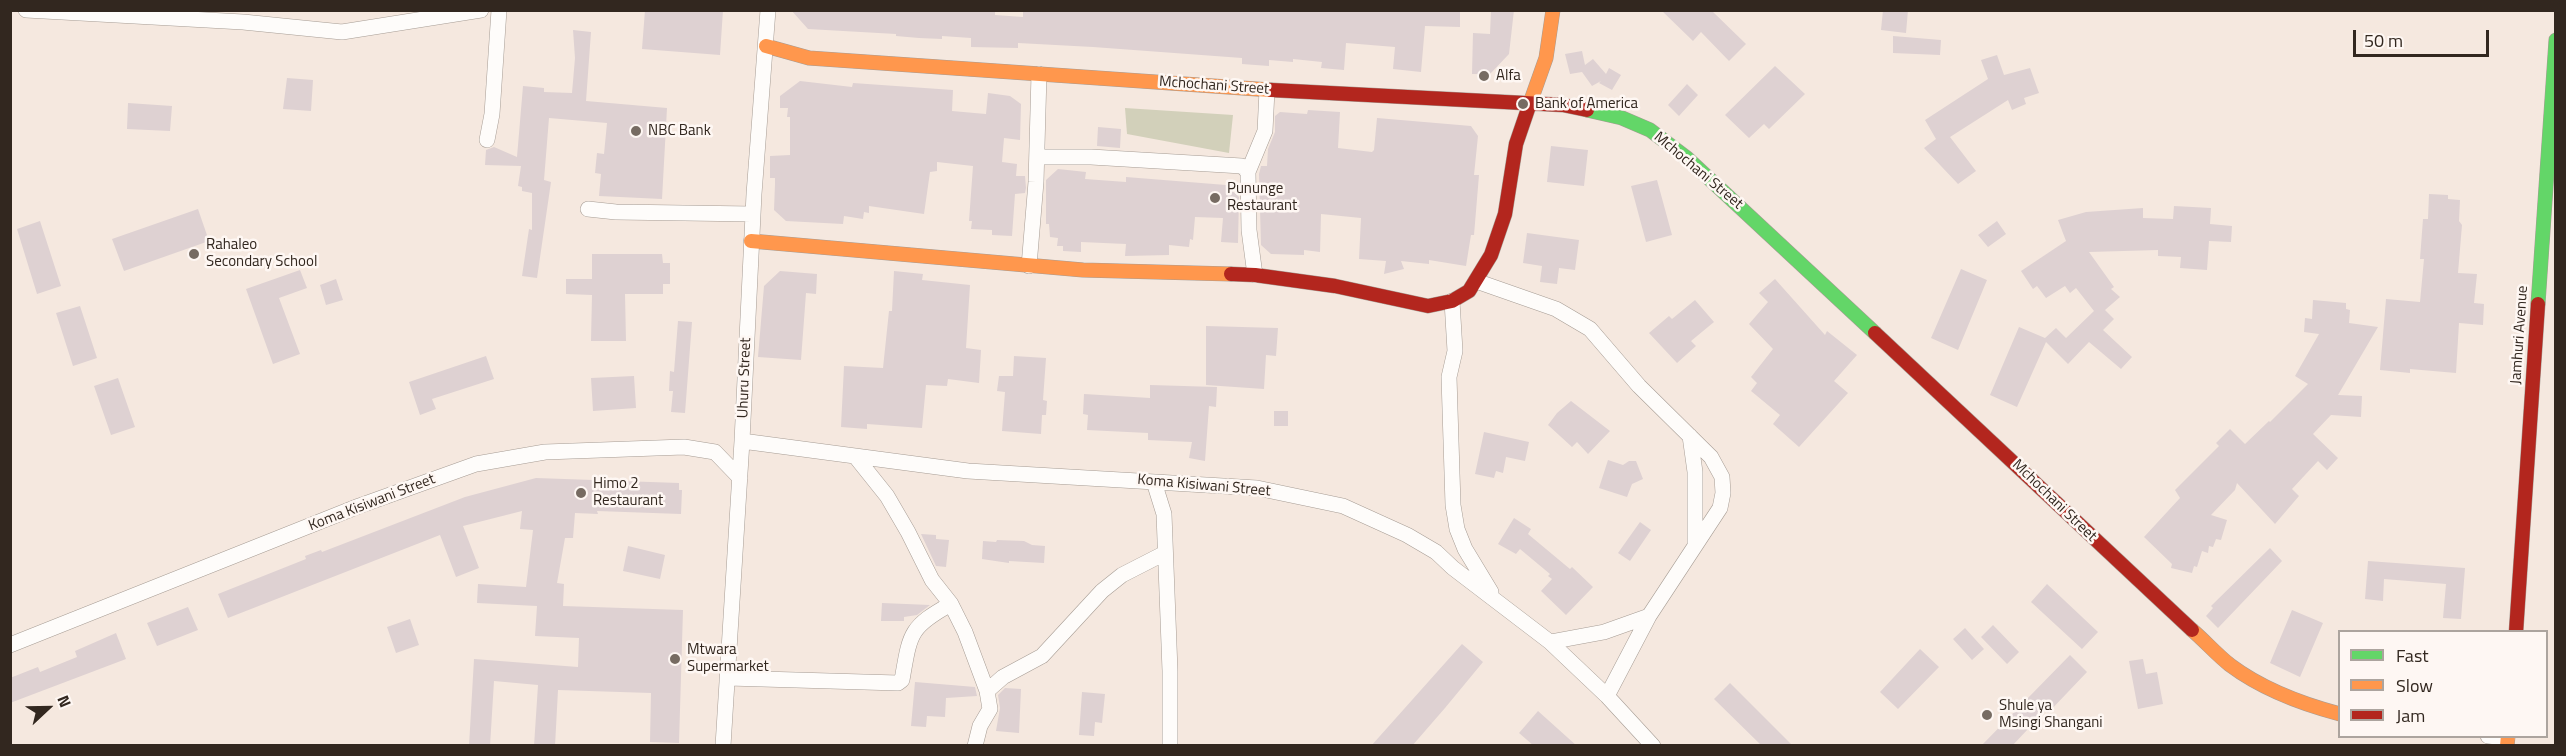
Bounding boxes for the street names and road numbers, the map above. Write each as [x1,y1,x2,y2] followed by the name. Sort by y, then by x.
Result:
[1158,73,1270,99] street label: Mchochani Street
[1650,129,1746,213] street label: Mchochani Street
[2508,285,2532,385] street label: Jamhuri Avenue
[735,337,755,419] street label: Uhuru Street
[2008,456,2100,546] street label: Mchochani Street
[306,471,438,535] street label: Koma Kisiwani Street
[1137,471,1271,501] street label: Koma Kisiwani Street

